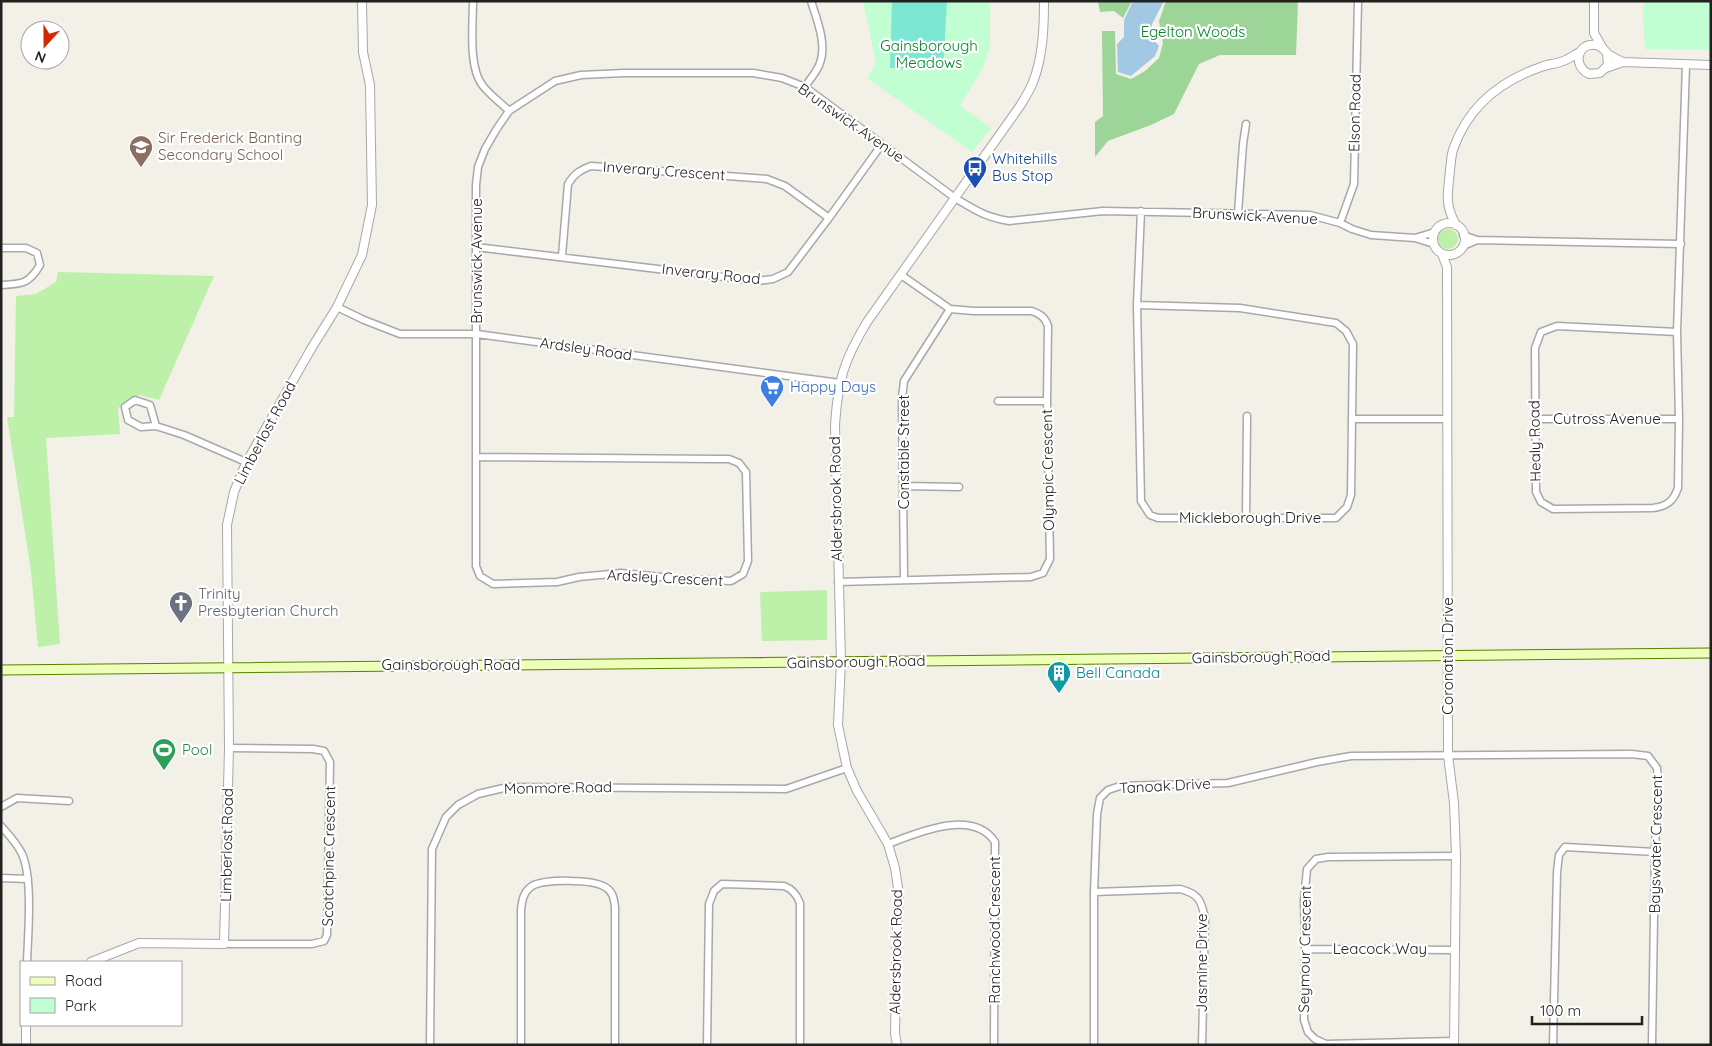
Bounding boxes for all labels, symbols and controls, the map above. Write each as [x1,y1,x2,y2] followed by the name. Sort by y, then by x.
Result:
[20,20,70,70] north arrow
[1141,22,1245,41] park label: Egelton Woods
[880,36,978,72] park label: Gainsborough Meadows
[32,47,48,67] text: N
[1344,74,1365,152] street label: Elson Road
[794,79,908,166] street label: Brunswick Avenue
[158,128,302,164] place label: Sir Frederick Banting Secondary School
[128,134,154,168] school or university icon: Sir Frederick Banting Secondary School
[992,149,1057,185] place label: Whitehills Bus Stop
[962,155,988,189] bus stop icon: Whitehills Bus Stop
[602,157,726,184] street label: Inverary Crescent
[467,198,486,324] street label: Brunswick Avenue
[1192,203,1318,228] street label: Brunswick Avenue
[661,259,761,288] street label: Inverary Road
[539,333,633,364] street label: Ardsley Road
[759,374,785,408] supermarket icon: Happy Days
[790,377,876,396] place label: Happy Days
[229,378,300,488] street label: Limberlost Road
[894,395,913,509] street label: Constable Street
[1524,400,1545,482] street label: Healy Road
[1037,409,1058,531] street label: Olympic Crescent
[1553,409,1661,428] street label: Cutross Avenue
[825,436,846,562] street label: Aldersbrook Road
[1179,508,1321,527] street label: Mickleborough Drive
[606,565,724,590] street label: Ardsley Crescent
[198,584,338,620] place label: Trinity Presbyterian Church
[168,590,194,624] church icon: Trinity Presbyterian Church
[1438,597,1457,715] street label: Coronation Drive
[1191,646,1331,667] street label: Gainsborough Road
[786,651,926,672] street label: Gainsborough Road
[382,655,520,674] street label: Gainsborough Road
[1046,660,1072,694] building icon: Bell Canada
[1076,663,1160,682] place label: Bell Canada
[151,737,177,771] sports icon: Pool
[182,740,212,759] place label: Pool
[1119,774,1211,797] street label: Tanoak Drive
[1645,774,1666,914] street label: Bayswater Crescent
[504,777,612,798] street label: Monmore Road
[318,785,339,927] street label: Scotchpine Crescent
[216,788,237,902] street label: Limberlost Road
[985,856,1004,1004] street label: Ranchwood Crescent
[1294,885,1315,1013] street label: Seymour Crescent
[885,889,906,1015] street label: Aldersbrook Road
[1192,914,1211,1012] street label: Jasmine Drive
[1333,939,1427,958] street label: Leacock Way
[20,961,182,1026] legend
[65,971,102,990] text: Road
[1532,994,1642,1026] scale bar
[65,996,97,1015] text: Park
[1540,1001,1581,1020] text: 100 m

